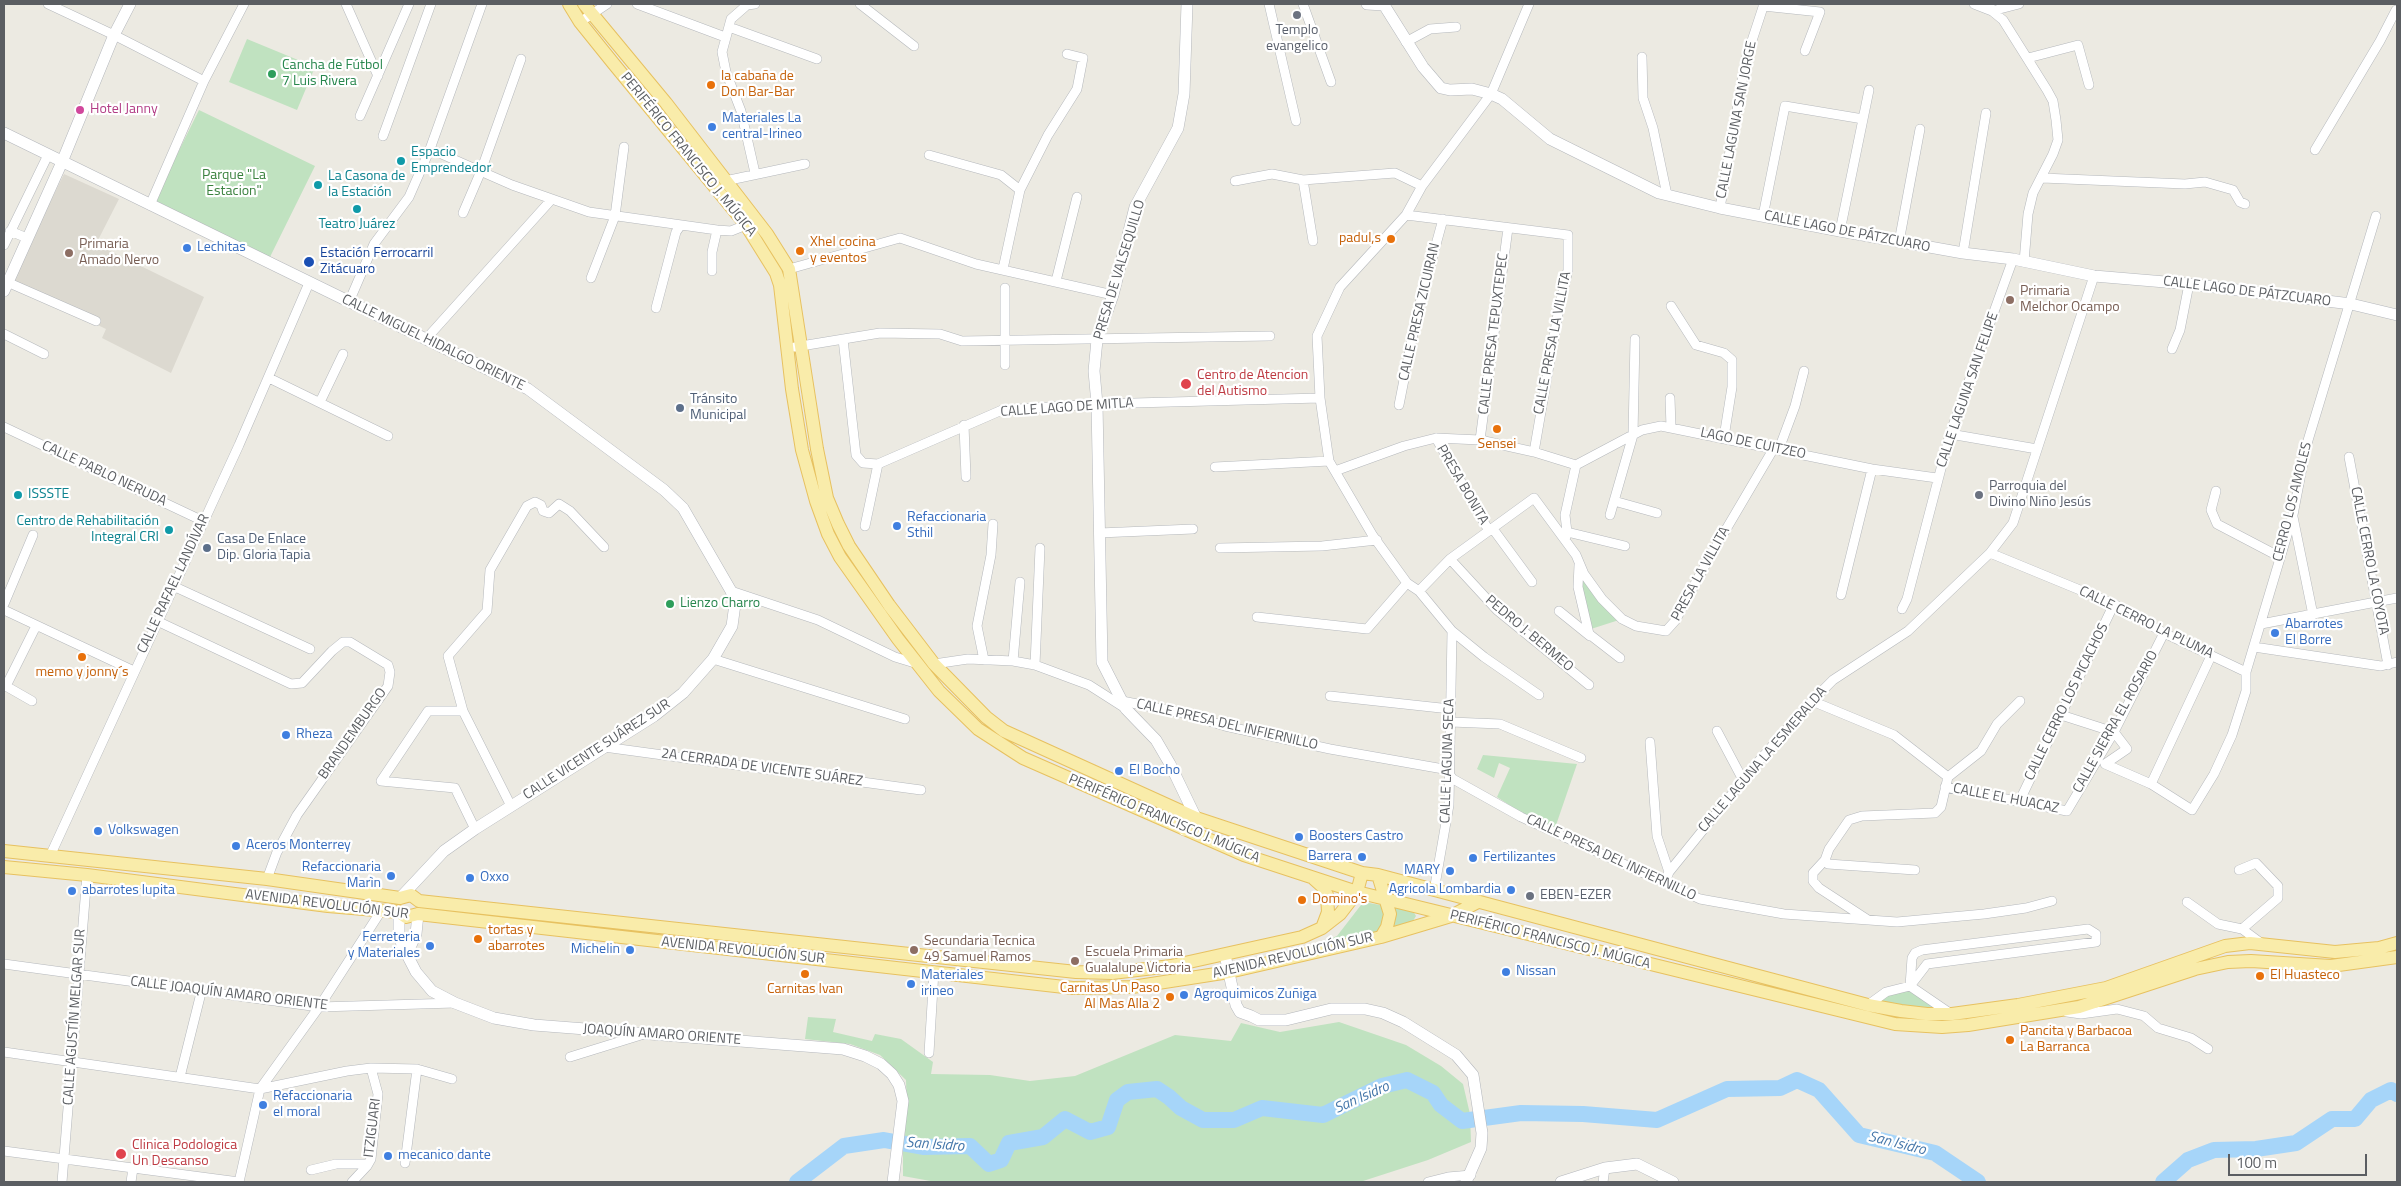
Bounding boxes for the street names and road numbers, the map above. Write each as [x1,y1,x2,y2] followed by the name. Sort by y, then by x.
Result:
[1713,40,1761,200] street label: CALLE LAGUNA SAN JORGE
[617,70,759,240] street label: PERIFÉRICO FRANCISCO J. MÚGICA
[1091,198,1149,342] street label: PRESA DE VALSEQUILLO
[1762,208,1932,256] street label: CALLE LAGO DE PÁTZCUARO
[1396,241,1444,383] street label: CALLE PRESA ZICUIRAN
[1476,252,1512,416] street label: CALLE PRESA TEPUXTEPEC
[1531,270,1575,416] street label: CALLE PRESA LA VILLITA
[2162,273,2332,311] street label: CALLE LAGO DE PÁTZCUARO
[339,291,527,395] street label: CALLE MIGUEL HIDALGO ORIENTE
[1933,310,2003,470] street label: CALLE LAGUNA SAN FELIPE
[1000,395,1134,421] street label: CALLE LAGO DE MITLA
[1699,425,1807,463] street label: LAGO DE CUITZEO
[39,438,169,510] street label: CALLE PABLO NERUDA
[2270,440,2316,564] street label: CERRO LOS AMOLES
[1432,442,1492,528] street label: PRESA BONITA
[2346,485,2392,637] street label: CALLE CERRO LA COYOTA
[134,512,214,656] street label: CALLE RAFAEL LANDÍVAR
[1668,524,1734,624] street label: PRESA LA VILLITA
[2076,583,2216,663] street label: CALLE CERRO LA PLUMA
[1482,592,1576,676] street label: PEDRO J. BERMEO
[2022,621,2112,783] street label: CALLE CERRO LOS PICACHOS
[2070,648,2162,796] street label: CALLE SIERRA EL ROSARIO
[1695,684,1831,836] street label: CALLE LAGUNA LA ESMERALDA
[315,685,391,783] street label: BRANDEMBURGO
[520,696,674,804] street label: CALLE VICENTE SUÁREZ SUR
[1135,696,1319,754] street label: CALLE PRESA DEL INFIERNILLO
[1437,698,1459,824] street label: CALLE LAGUNA SECA
[660,746,864,790] street label: 2A CERRADA DE VICENTE SUÁREZ
[1066,771,1262,867] street label: PERIFÉRICO FRANCISCO J. MÚGICA
[1952,780,2060,818] street label: CALLE EL HUACAZ
[1523,811,1699,905] street label: CALLE PRESA DEL INFIERNILLO
[244,887,410,923] street label: AVENIDA REVOLUCIÓN SUR
[1448,907,1652,973] street label: PERIFÉRICO FRANCISCO J. MÚGICA
[60,928,90,1106] street label: CALLE AGUSTÍN MELGAR SUR
[1211,929,1375,983] street label: AVENIDA REVOLUCIÓN SUR
[660,934,826,968] street label: AVENIDA REVOLUCIÓN SUR
[129,974,329,1014] street label: CALLE JOAQUÍN AMARO ORIENTE
[582,1021,742,1049] street label: JOAQUÍN AMARO ORIENTE
[361,1097,385,1159] street label: ITZIGUARI

